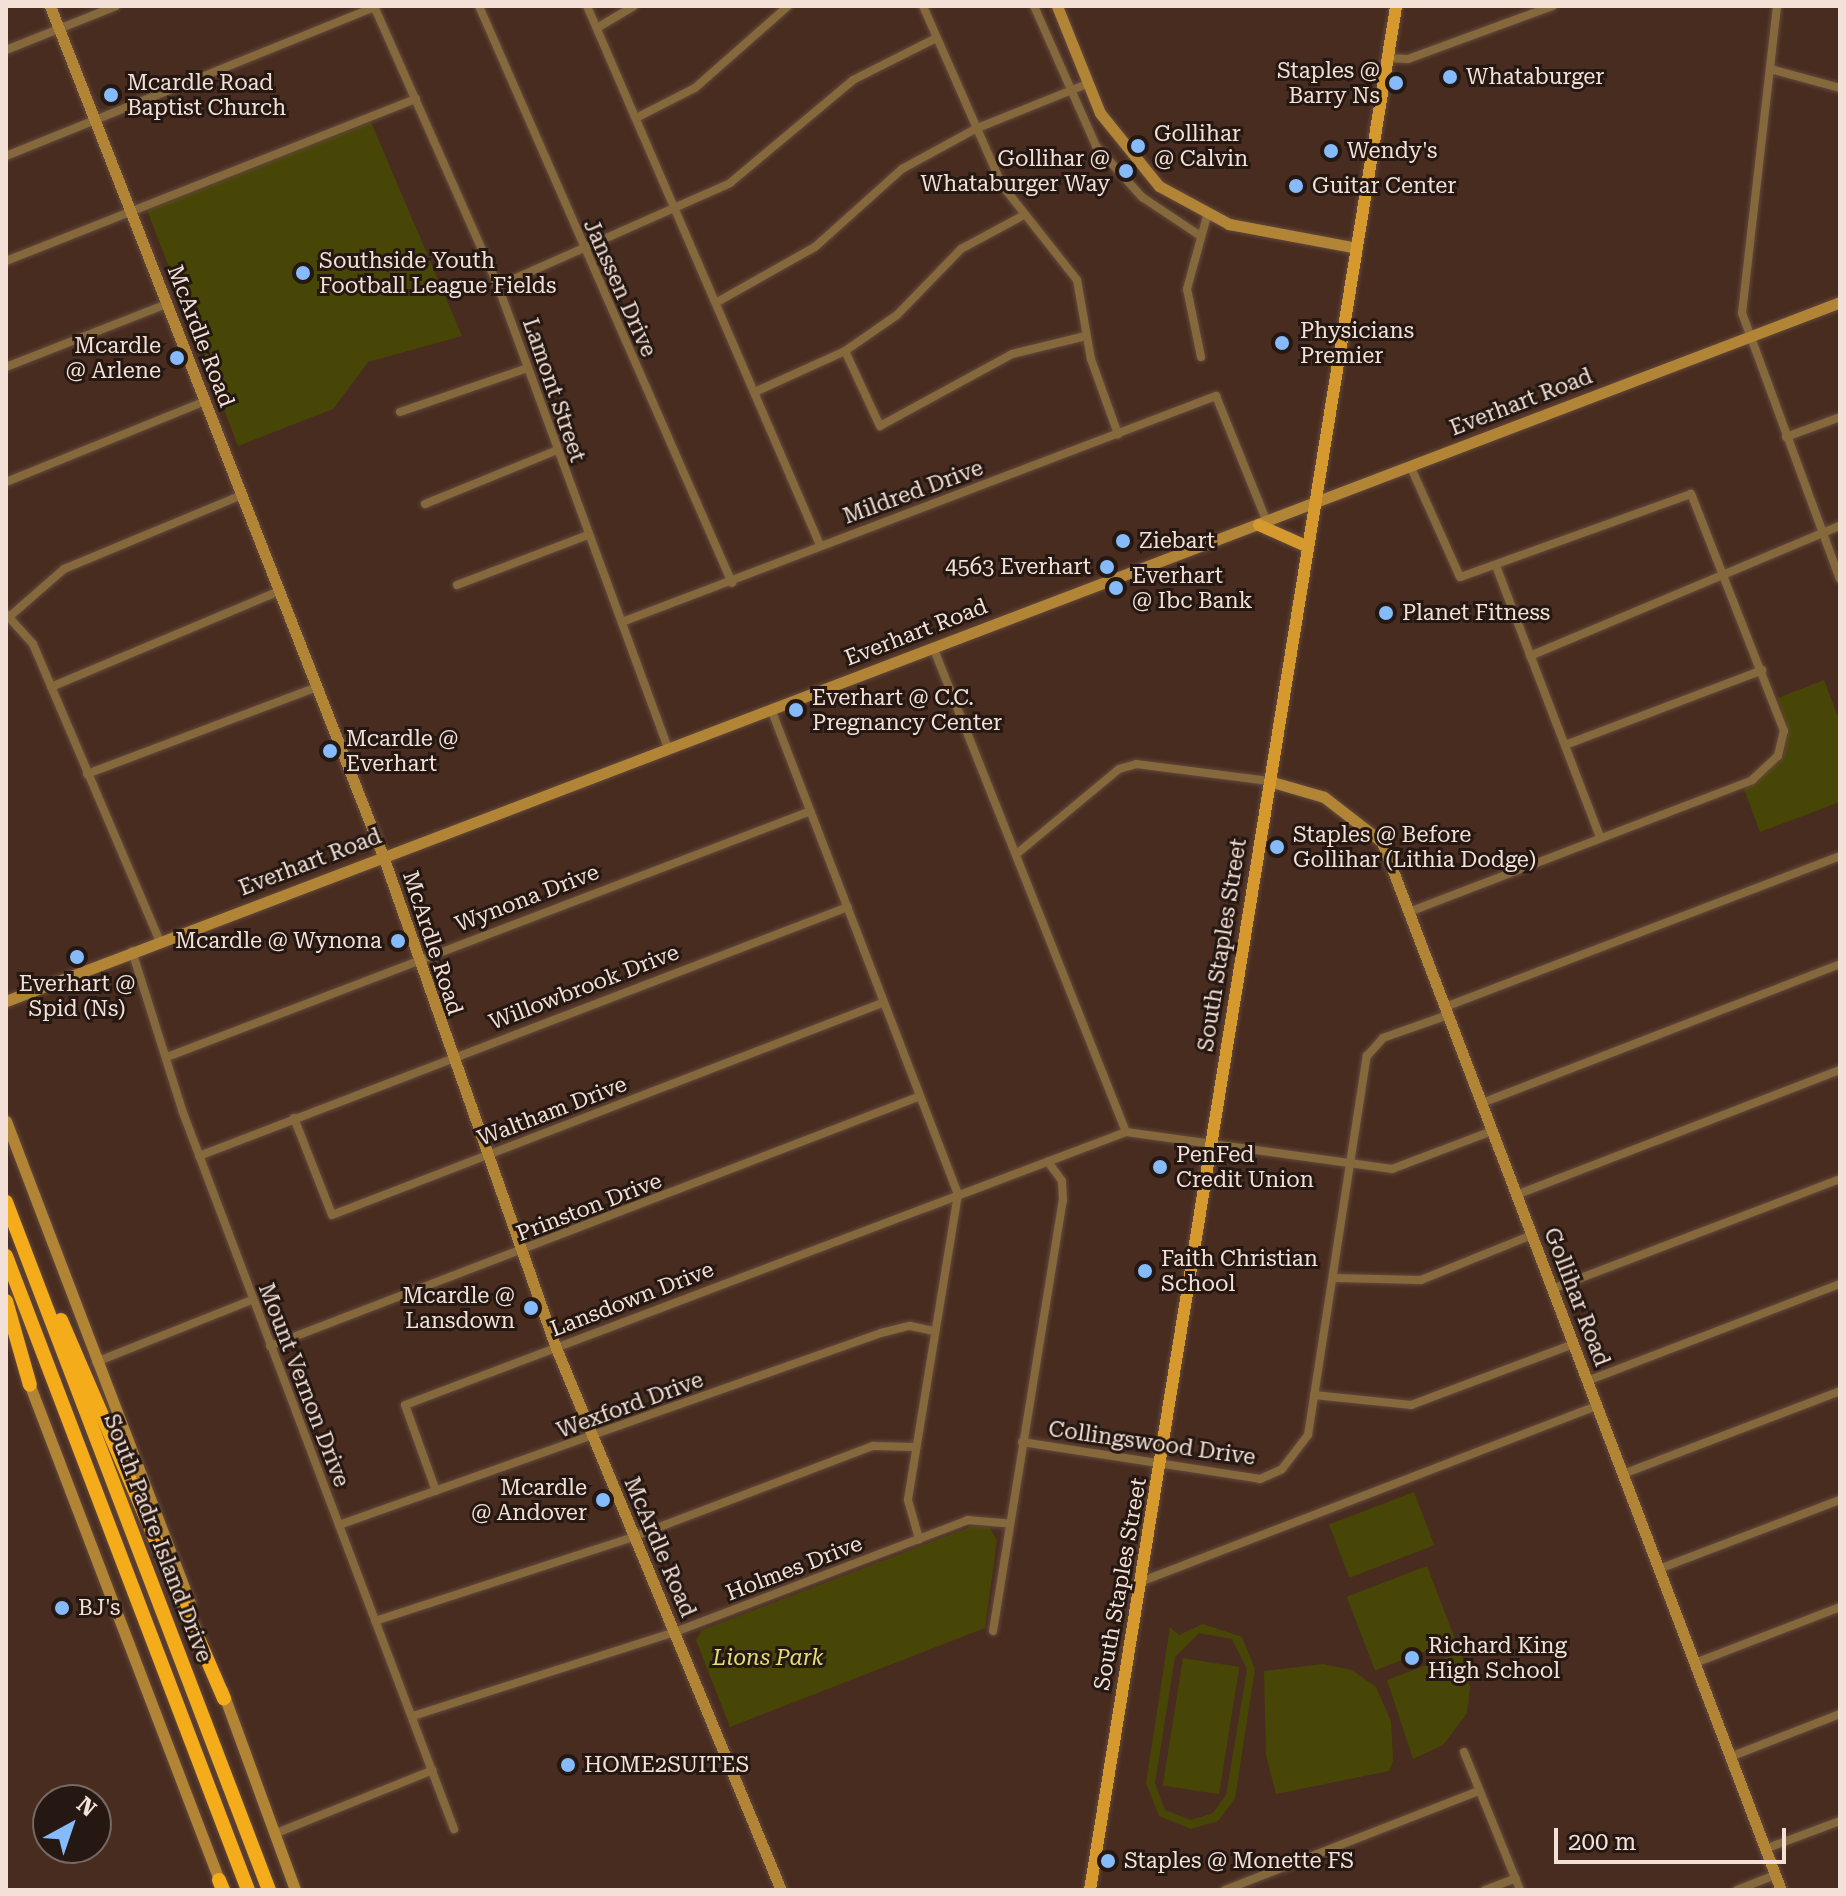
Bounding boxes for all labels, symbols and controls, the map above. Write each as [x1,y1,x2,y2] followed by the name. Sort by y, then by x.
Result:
[1277,57,1380,108] place label: Staples @ Barry Ns
[1466,64,1604,90] place label: Whataburger
[1441,68,1459,86] marker: Whataburger
[127,69,286,120] place label: Mcardle Road Baptist Church
[1387,74,1405,92] marker: Staples @ Barry Ns
[102,86,120,104] marker: Mcardle Road Baptist Church
[1154,120,1248,172] place label: Gollihar @ Calvin
[1129,137,1147,155] marker: Gollihar @ Calvin
[1347,138,1437,164] place label: Wendy's
[1322,142,1340,160] marker: Wendy's
[920,145,1110,196] place label: Gollihar @ Whataburger Way
[1117,162,1135,180] marker: Gollihar @ Whataburger Way
[1312,173,1456,199] place label: Guitar Center
[1287,177,1305,195] marker: Guitar Center
[578,215,662,361] street label: Janssen Drive
[319,247,556,298] place label: Southside Youth Football League Fields
[162,261,240,411] street label: McArdle Road
[294,264,312,282] marker: Southside Youth Football League Fields
[517,315,591,465] street label: Lamont Street
[1300,317,1414,368] place label: Physicians Premier
[66,332,161,384] place label: Mcardle @ Arlene
[1271,332,1293,354] marker: Physicians Premier
[168,349,186,367] marker: Mcardle @ Arlene
[1446,363,1596,441] street label: Everhart Road
[839,454,987,530] street label: Mildred Drive
[1139,528,1215,554] place label: Ziebart
[1114,532,1132,550] marker: Ziebart
[945,554,1091,580] place label: 4563 Everhart
[1098,558,1116,576] marker: 4563 Everhart
[1132,562,1252,614] place label: Everhart @ Ibc Bank
[1107,579,1125,597] marker: Everhart @ Ibc Bank
[841,593,991,671] street label: Everhart Road
[1402,600,1550,626] place label: Planet Fitness
[1377,604,1395,622] marker: Planet Fitness
[812,684,1002,736] place label: Everhart @ C.C. Pregnancy Center
[787,701,805,719] marker: Everhart @ C.C. Pregnancy Center
[346,725,458,776] place label: Mcardle @ Everhart
[321,742,339,760] marker: Mcardle @ Everhart
[1293,821,1536,872] place label: Staples @ Before Gollihar (Lithia Dodge)
[235,823,385,901] street label: Everhart Road
[1192,837,1252,1053] street label: South Staples Street
[1268,838,1286,856] marker: Staples @ Before Gollihar (Lithia Dodge)
[451,859,603,937] street label: Wynona Drive
[397,868,469,1018] street label: McArdle Road
[175,928,382,954] place label: Mcardle @ Wynona
[389,932,407,950] marker: Mcardle @ Wynona
[485,939,683,1035] street label: Willowbrook Drive
[68,948,86,966] marker: Everhart @ Spid (Ns)
[19,970,135,1022] place label: Everhart @ Spid (Ns)
[474,1070,630,1152] street label: Waltham Drive
[1176,1141,1314,1192] place label: PenFed Credit Union
[1151,1158,1169,1176] marker: PenFed Credit Union
[513,1167,665,1247] street label: Prinston Drive
[1538,1224,1616,1370] street label: Gollihar Road
[1161,1245,1318,1296] place label: Faith Christian School
[547,1256,717,1342] street label: Lansdown Drive
[1136,1262,1154,1280] marker: Faith Christian School
[253,1279,355,1491] street label: Mount Vernon Drive
[403,1282,515,1334] place label: Mcardle @ Lansdown
[522,1299,540,1317] marker: Mcardle @ Lansdown
[553,1366,707,1444] street label: Wexford Drive
[98,1410,218,1666] street label: South Padre Island Drive
[1047,1415,1257,1471] street label: Collingswood Drive
[619,1473,701,1621] street label: McArdle Road
[471,1474,587,1526] place label: Mcardle @ Andover
[1088,1476,1152,1692] street label: South Staples Street
[594,1491,612,1509] marker: Mcardle @ Andover
[722,1530,866,1606] street label: Holmes Drive
[78,1595,120,1621] place label: BJ's
[53,1599,71,1617] marker: BJ's
[1428,1632,1567,1684] place label: Richard King High School
[713,1645,823,1671] park label: Lions Park
[1403,1649,1421,1667] marker: Richard King High School
[584,1752,749,1778] place label: HOME2SUITES
[559,1756,577,1774] marker: HOME2SUITES
[32,1784,112,1864] north arrow
[72,1792,101,1822] text: N
[1558,1812,1790,1862] scale bar
[1568,1828,1636,1856] text: 200 m
[1124,1848,1354,1874] place label: Staples @ Monette FS
[1099,1852,1117,1870] marker: Staples @ Monette FS

